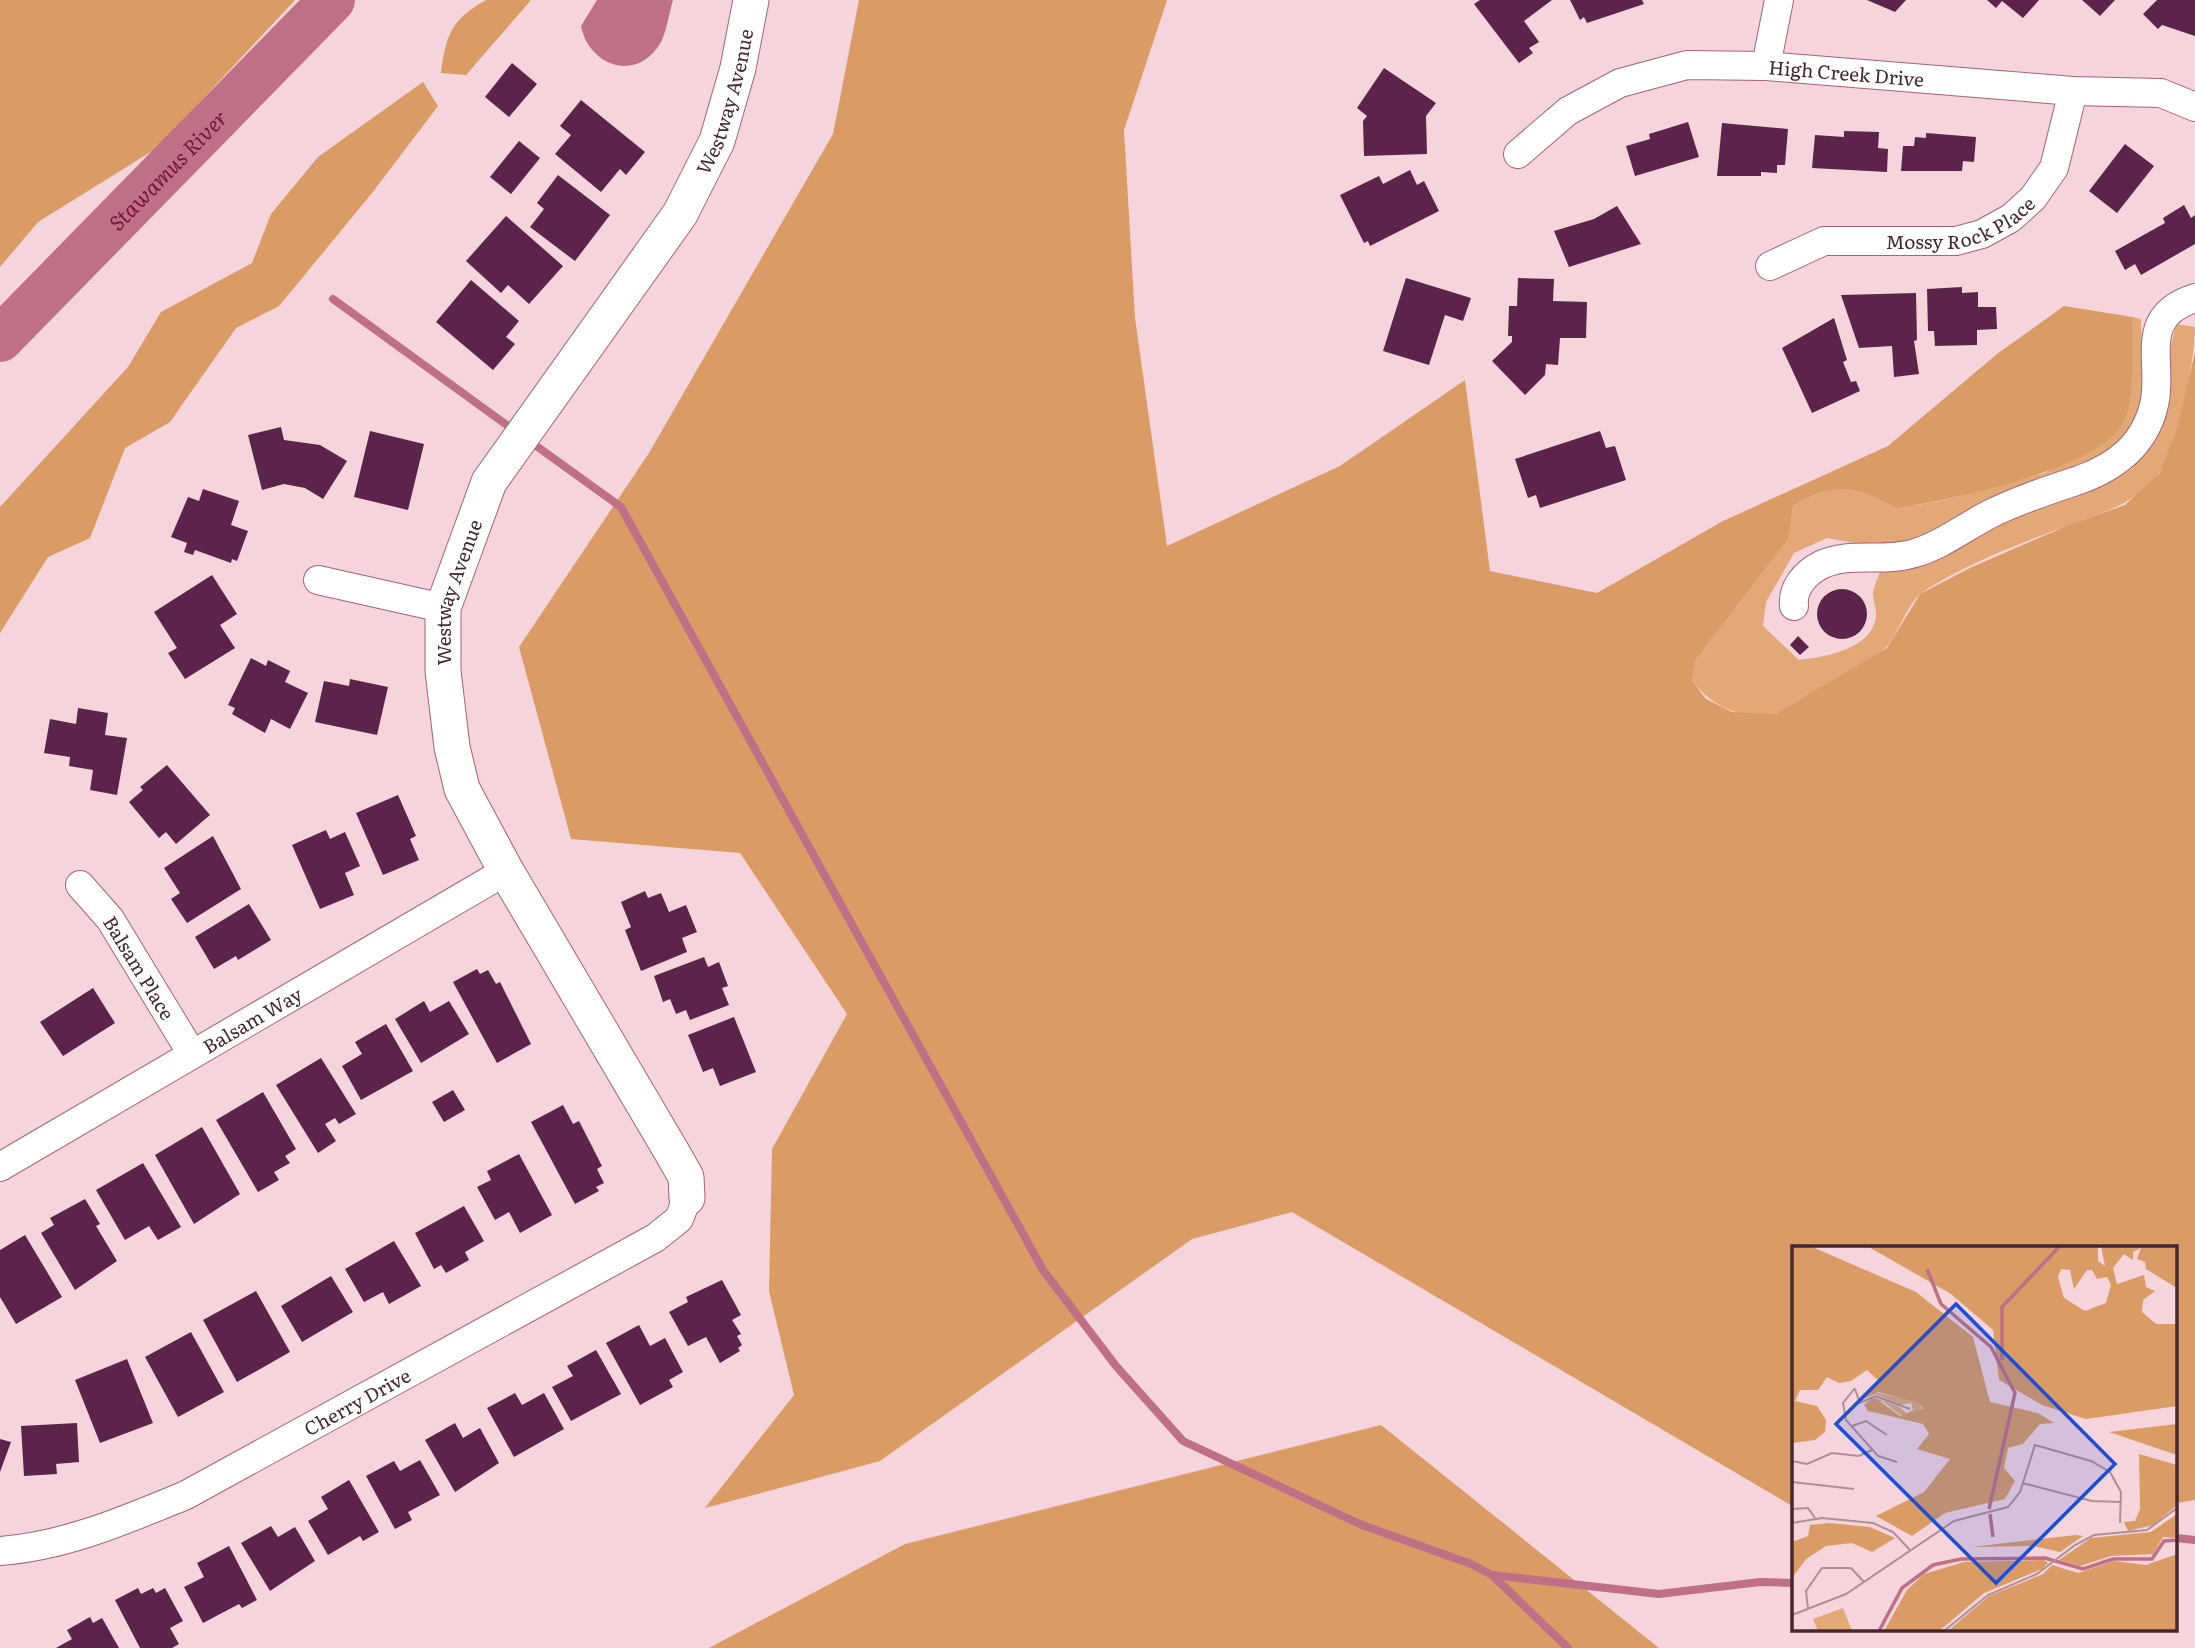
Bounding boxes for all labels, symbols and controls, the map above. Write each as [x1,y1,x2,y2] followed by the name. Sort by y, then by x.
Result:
[688,26,759,179] street label: Westway Avenue
[1767,52,1925,93] street label: High Creek Drive
[100,102,233,236] water label: Stawamus River
[1886,189,2041,255] street label: Mossy Rock Place
[429,515,488,665] street label: Westway Avenue
[97,910,182,1025] street label: Balsam Place
[197,980,307,1060] street label: Balsam Way
[1792,1246,2178,1630] inset map
[298,1361,415,1442] street label: Cherry Drive

